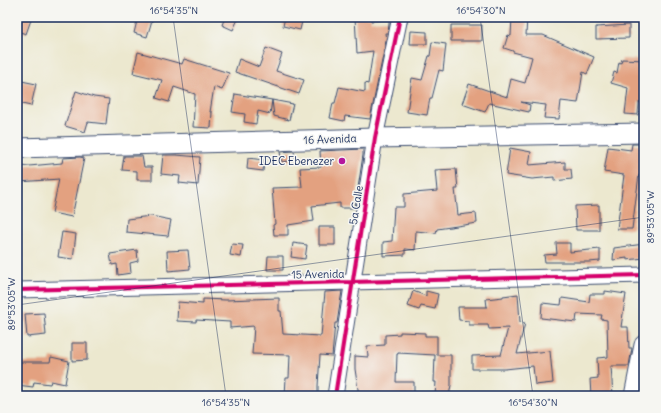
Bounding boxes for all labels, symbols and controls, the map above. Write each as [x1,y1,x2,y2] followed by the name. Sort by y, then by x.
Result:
[150,4,198,17] text: 16°54'35"N
[456,4,506,17] text: 16°54'30"N
[303,131,357,147] street label: 16 Avenida
[259,154,335,168] place label: IDEC Ebenezer
[337,156,347,166] marker: IDEC Ebenezer
[346,184,366,226] street label: 5a Calle
[644,190,657,244] text: 89°53'05"W
[291,267,345,281] street label: 15 Avenida
[5,277,18,331] text: 89°53'05"W
[202,396,250,409] text: 16°54'35"N
[508,396,558,409] text: 16°54'30"N

